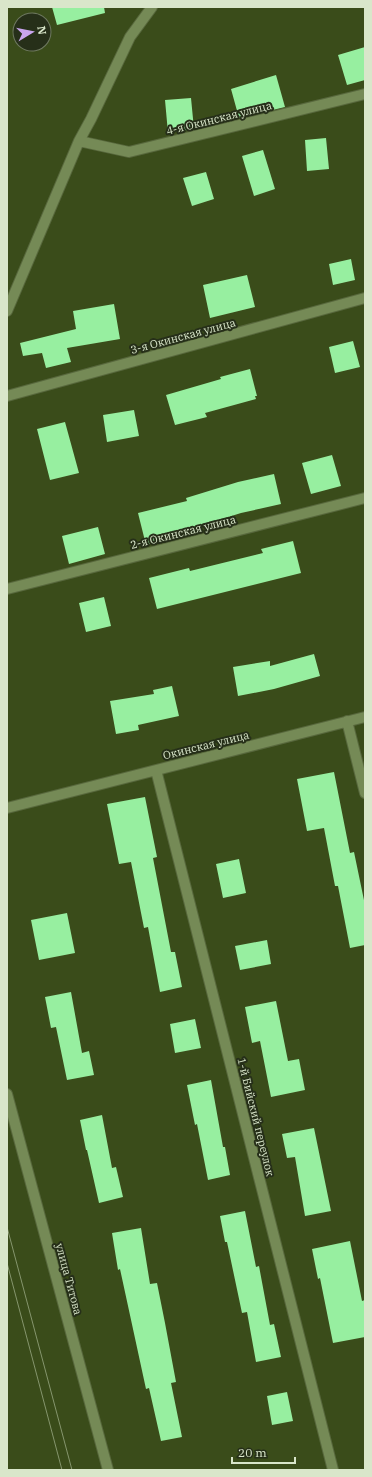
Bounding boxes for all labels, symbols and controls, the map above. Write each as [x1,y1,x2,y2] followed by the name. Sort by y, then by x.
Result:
[12,12,52,52] north arrow
[34,25,50,36] text: N
[165,98,273,138] street label: 4-я Окинская улица
[129,315,237,357] street label: 3-я Окинская улица
[129,512,237,552] street label: 2-я Окинская улица
[161,728,251,762] street label: Окинская улица
[234,1056,278,1178] street label: 1-й Бийский переулок
[53,1242,85,1316] street label: улица Титова
[232,1439,295,1465] scale bar
[238,1445,267,1460] text: 20 m

